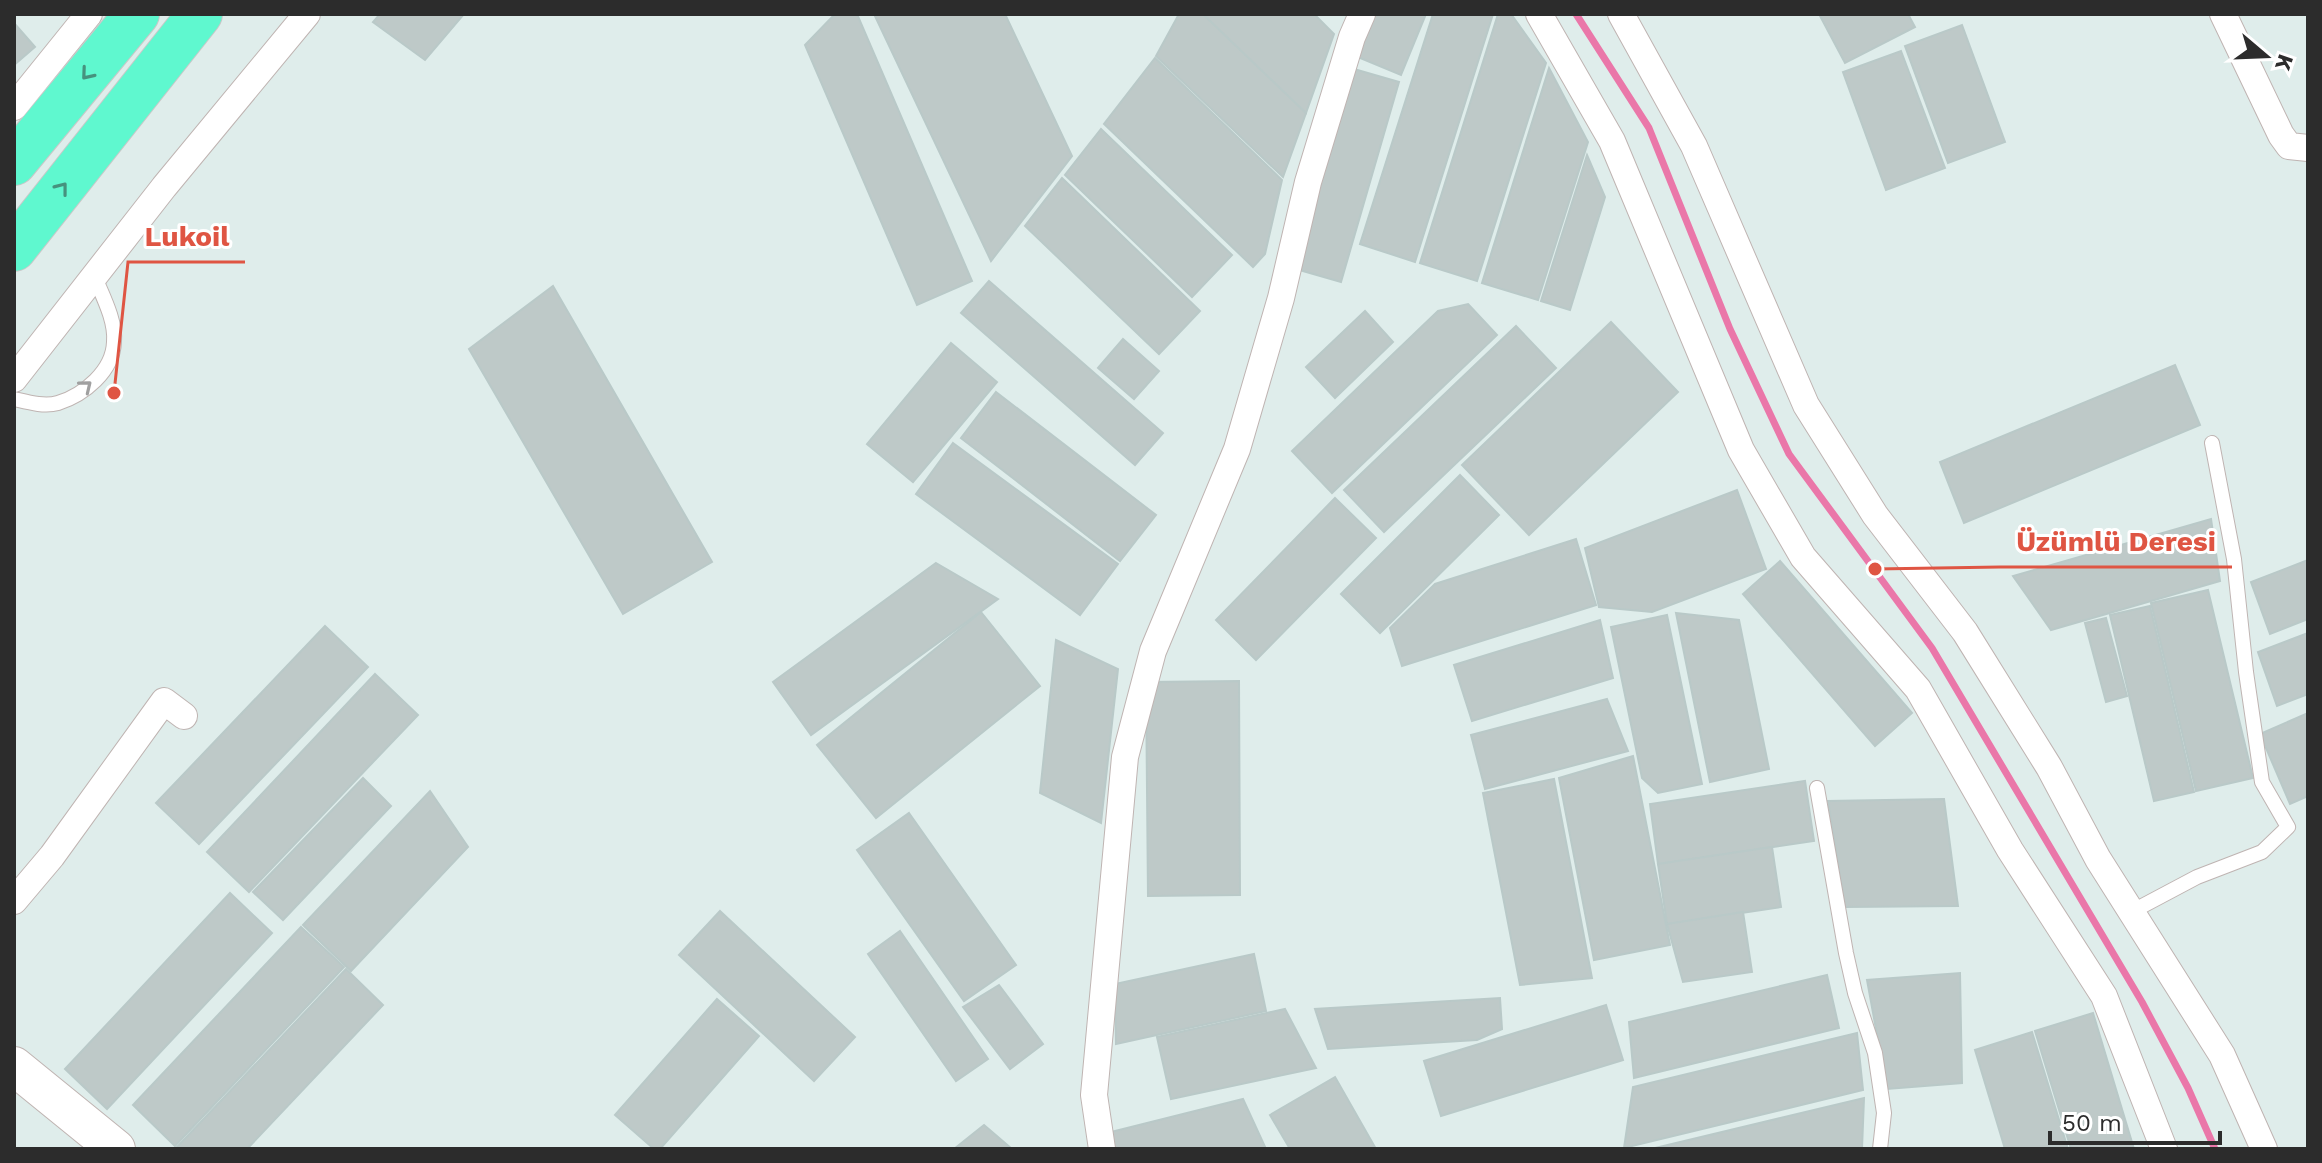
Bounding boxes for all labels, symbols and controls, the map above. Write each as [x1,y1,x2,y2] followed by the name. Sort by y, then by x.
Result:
[2226,16,2306,96] north arrow
[2270,51,2299,74] text: K
[82,65,97,79] one-way arrow
[53,182,67,197] one-way arrow
[128,210,245,262] callout: Lukoil
[145,220,230,253] text: Lukoil
[77,381,92,396] one-way arrow
[2000,515,2232,567] callout: Üzümlü Deresi
[2016,525,2216,558] text: Üzümlü Deresi
[2050,1095,2220,1145] scale bar
[2062,1109,2122,1137] text: 50 m

